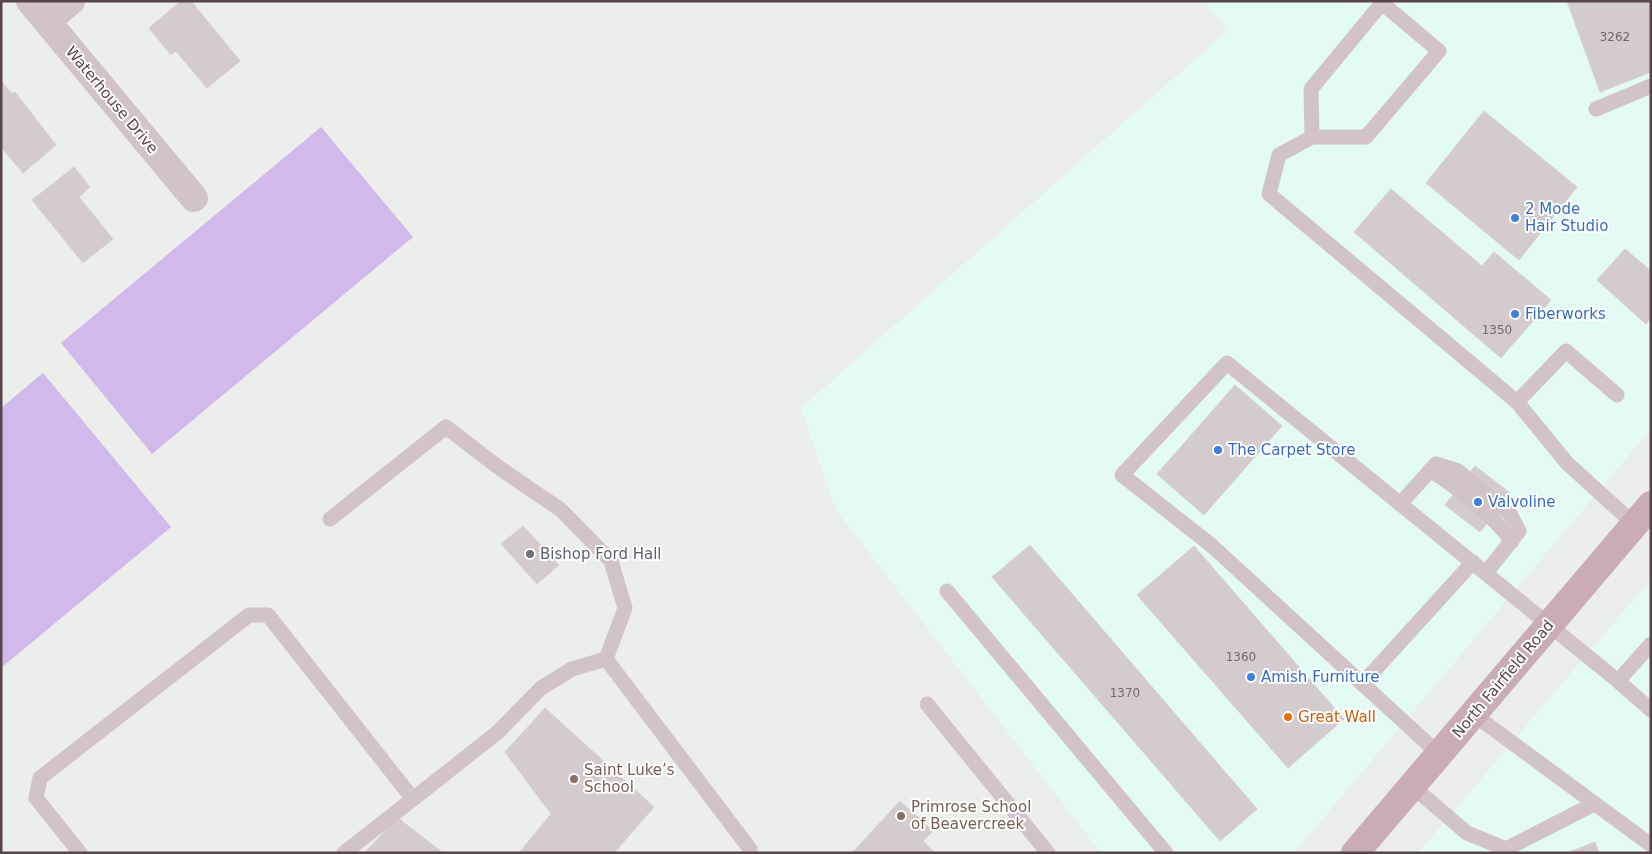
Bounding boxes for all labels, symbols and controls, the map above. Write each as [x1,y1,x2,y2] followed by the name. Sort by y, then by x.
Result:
[1600,30,1630,44] house number: 3262
[62,43,162,157] street label: Waterhouse Drive
[1525,200,1608,235] place label: 2 Mode Hair Studio
[1509,212,1521,224] marker: 2 Mode Hair Studio
[1525,305,1606,323] place label: Fiberworks
[1509,308,1521,320] marker: Fiberworks
[1482,323,1512,337] house number: 1350
[1227,441,1356,459] place label: The Carpet Store
[1212,444,1224,456] marker: The Carpet Store
[1488,493,1556,511] place label: Valvoline
[1472,496,1484,508] marker: Valvoline
[540,545,662,563] place label: Bishop Ford Hall
[524,548,536,560] marker: Bishop Ford Hall
[1448,616,1558,742] street label: North Fairfield Road
[1226,650,1256,664] house number: 1360
[1261,668,1379,686] place label: Amish Furniture
[1245,671,1257,683] marker: Amish Furniture
[1110,686,1140,700] house number: 1370
[1298,708,1376,726] place label: Great Wall
[1282,711,1294,723] marker: Great Wall
[584,761,675,796] place label: Saint Luke’s School
[568,773,580,785] marker: Saint Luke’s School
[911,798,1031,833] place label: Primrose School of Beavercreek
[895,810,907,822] marker: Primrose School of Beavercreek

